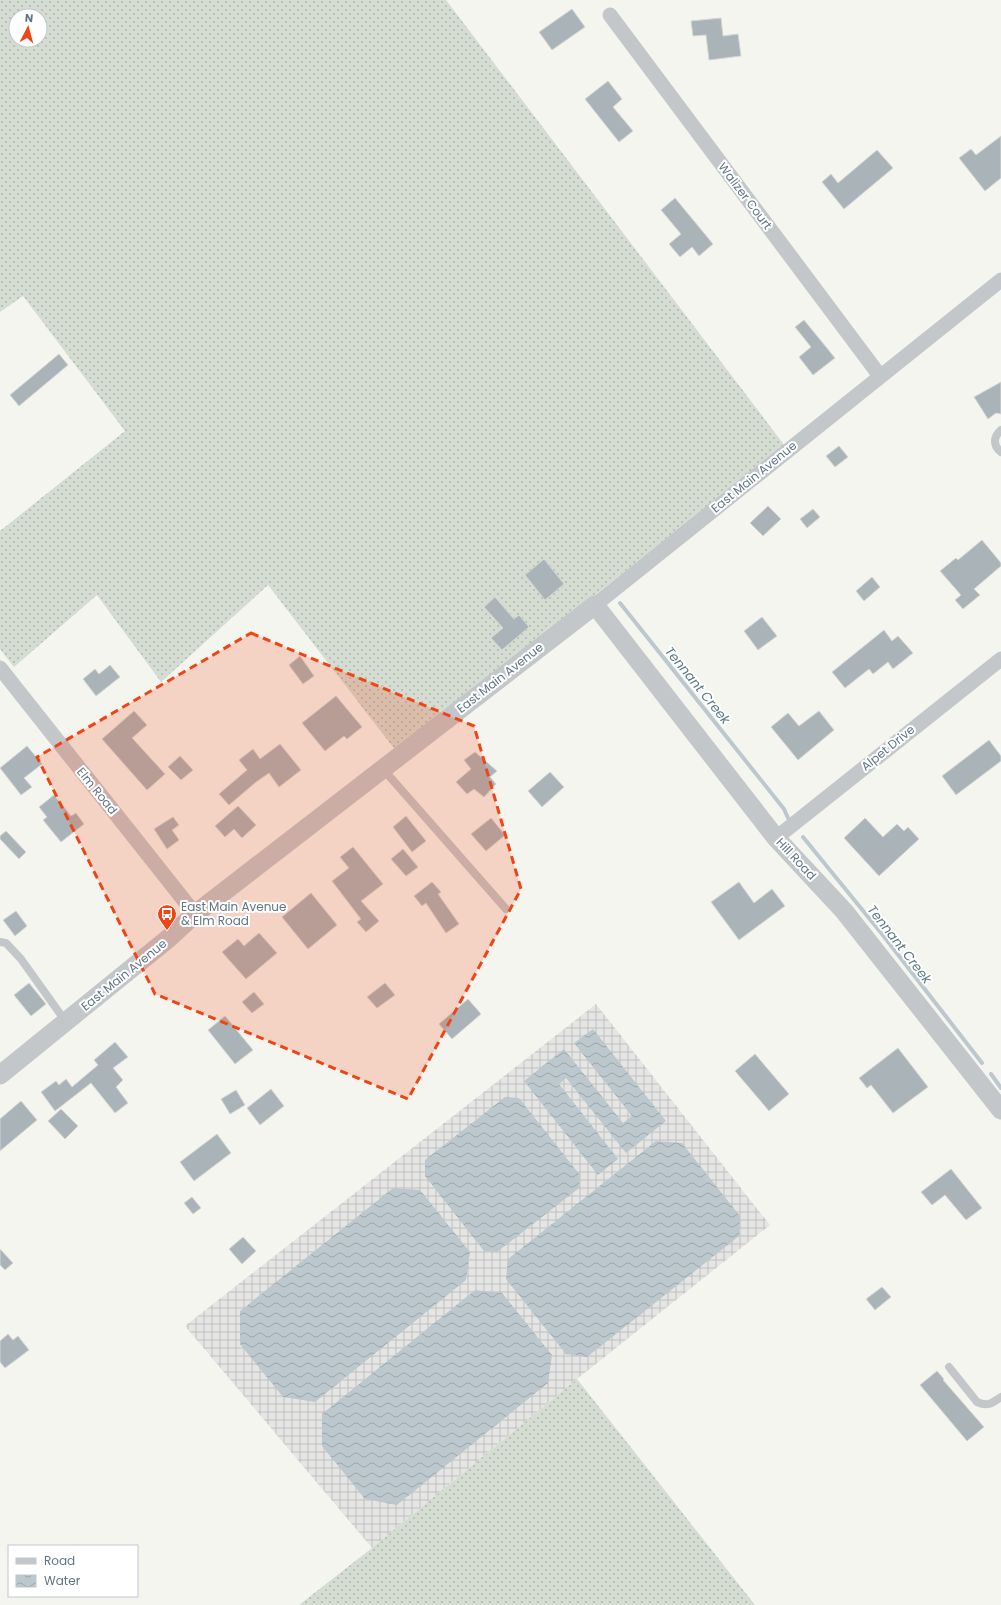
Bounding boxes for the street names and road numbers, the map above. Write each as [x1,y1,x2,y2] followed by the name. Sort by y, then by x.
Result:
[715,159,776,233] street label: Walizer Court
[707,437,800,516] street label: East Main Avenue
[453,638,546,717] street label: East Main Avenue
[857,721,918,774] street label: Alpet Drive
[73,764,122,818] street label: Elm Road
[773,834,820,883] street label: Hill Road
[77,935,170,1014] street label: East Main Avenue

